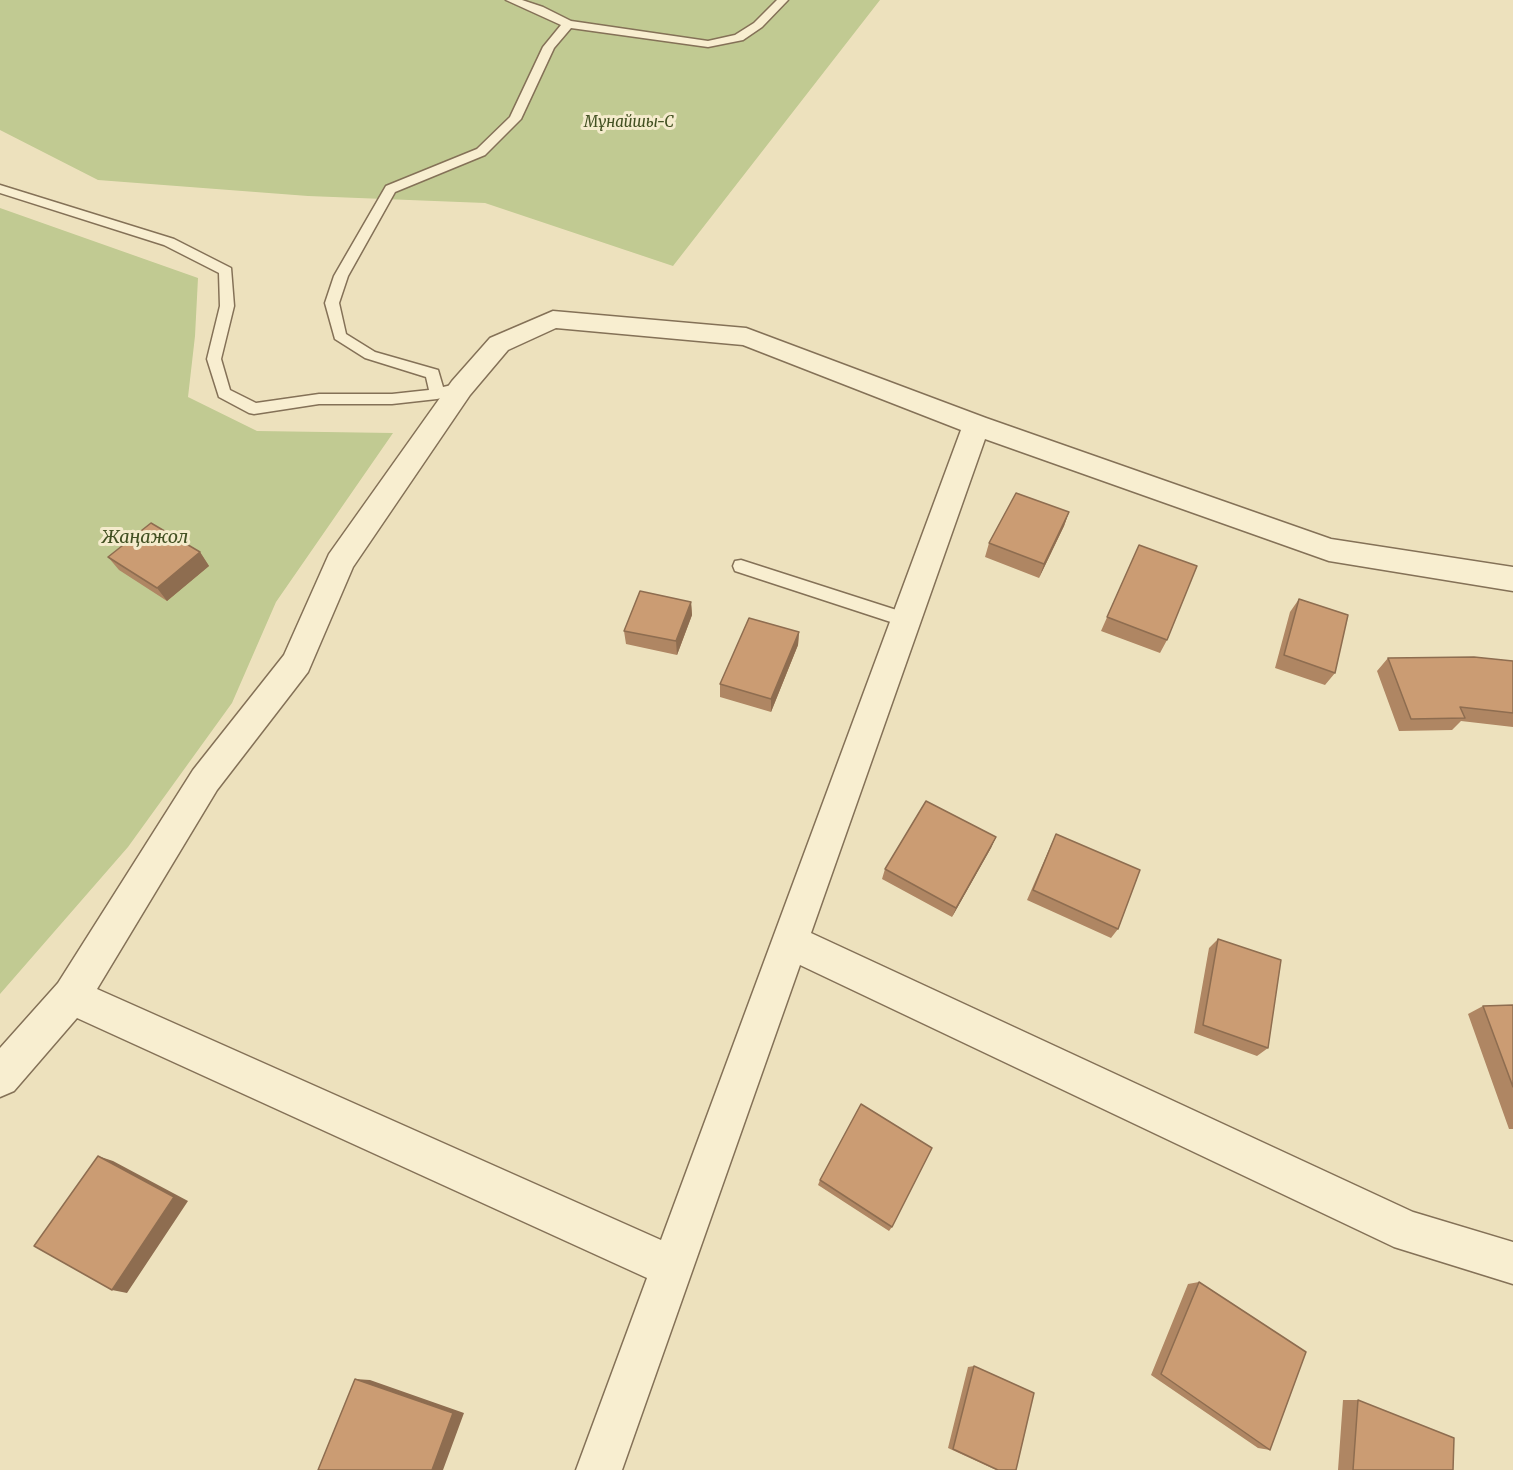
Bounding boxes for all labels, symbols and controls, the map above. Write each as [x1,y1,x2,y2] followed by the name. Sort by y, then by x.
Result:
[584,114,674,132] park label: Мұнайшы-С
[102,527,188,549] park label: Жаңажол

